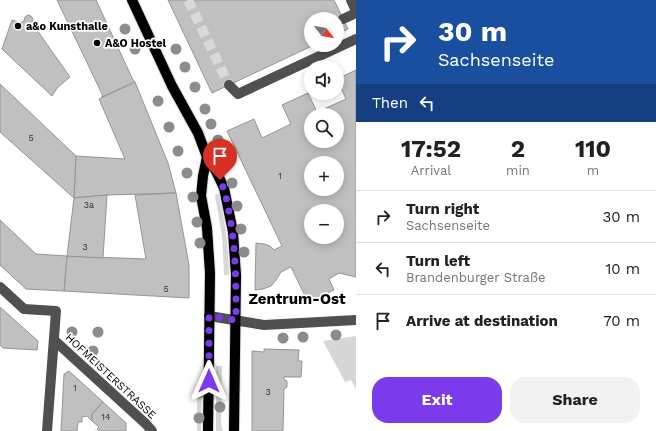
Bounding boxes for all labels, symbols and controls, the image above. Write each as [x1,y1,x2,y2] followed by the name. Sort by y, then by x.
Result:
[304,12,344,52] north arrow
[304,12,344,244] map controls
[438,15,507,48] text: 30 m
[372,16,424,68] icon: right
[26,20,108,33] place label: a&o Kunsthalle
[13,21,23,31] marker: a&o Kunsthalle
[105,37,167,50] place label: A&O Hostel
[92,38,102,48] marker: A&O Hostel
[438,49,554,70] text: Sachsenseite
[304,60,344,100] button: sound
[416,92,438,114] icon: left
[372,94,408,112] text: Then
[304,108,344,148] button: search
[28,133,34,143] house number: 5
[401,135,461,163] text: 17:52
[511,135,525,163] text: 2
[575,135,611,163] text: 110
[203,139,237,180] pin
[209,145,231,167] icon: arrive
[304,156,344,196] button: +
[411,163,451,178] text: Arrival
[506,163,530,178] text: min
[587,163,599,178] text: m
[278,171,282,181] house number: 1
[84,200,94,210] house number: 3a
[406,200,479,218] text: Turn right
[304,204,344,244] button: −
[372,206,394,228] icon: right
[603,208,640,226] text: 30 m
[406,218,490,233] text: Sachsenseite
[82,242,88,252] house number: 3
[406,252,470,270] text: Turn left
[372,258,394,280] icon: left
[605,260,640,278] text: 10 m
[406,270,546,285] text: Brandenburger Straße
[163,284,169,294] house number: 5
[248,290,346,308] district label: Zentrum-Ost
[372,310,394,332] icon: arrive
[406,312,558,330] text: Arrive at destination
[603,312,640,330] text: 70 m
[63,331,159,422] street label: HOFMEISTERSTRASSE
[188,360,230,402] position arrow
[372,377,502,423] button: Exit
[510,377,640,423] button: Share
[73,383,77,393] house number: 1
[265,387,271,397] house number: 3
[101,412,111,422] house number: 14

